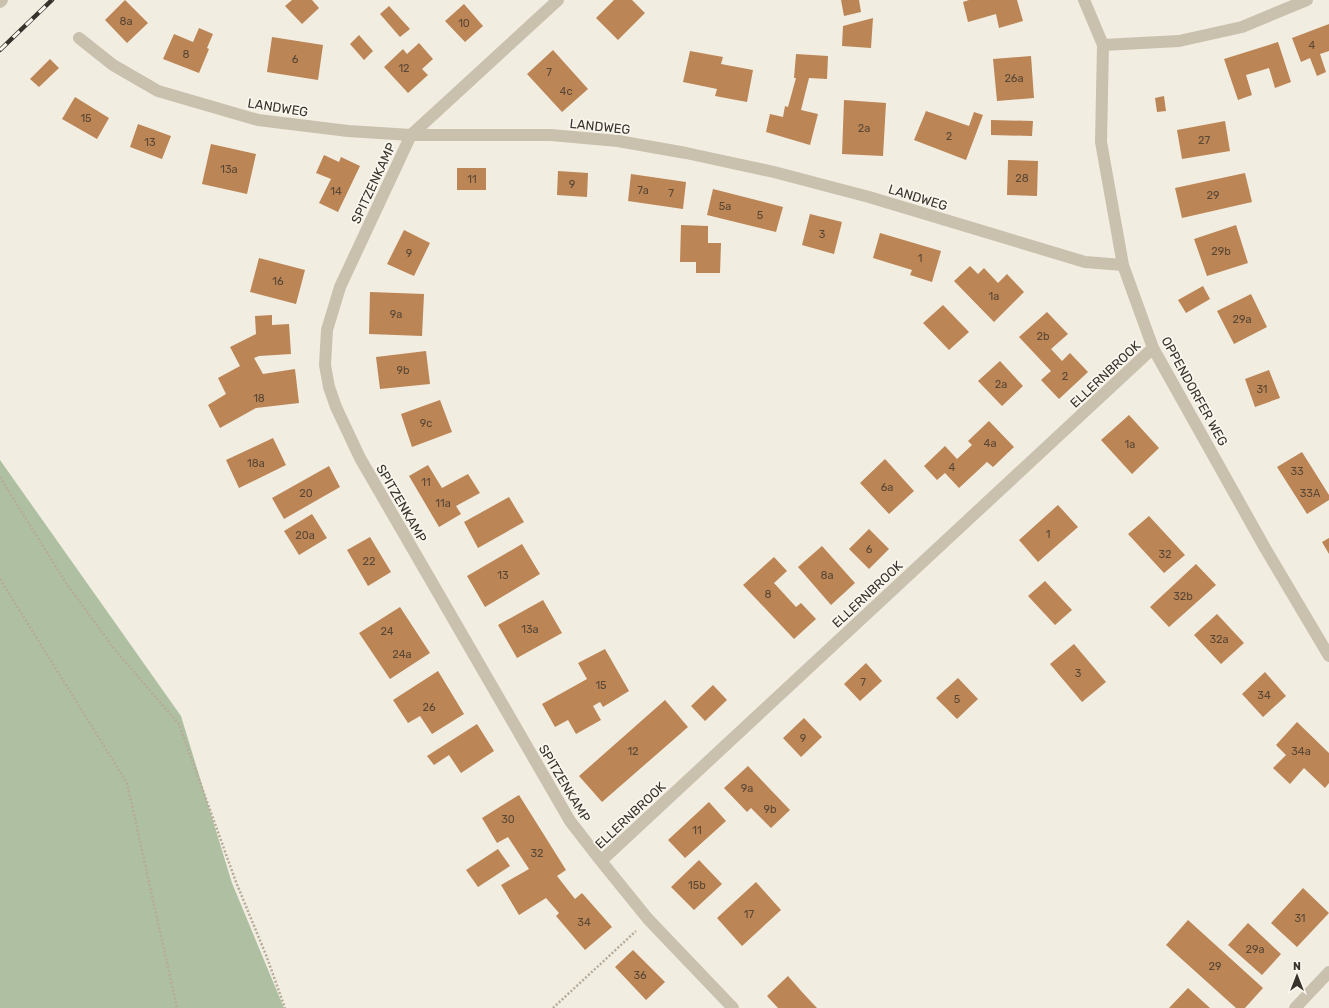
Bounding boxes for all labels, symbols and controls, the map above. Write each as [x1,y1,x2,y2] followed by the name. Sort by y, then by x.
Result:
[119,15,133,28] house number: 8a
[458,17,470,30] house number: 10
[1309,39,1316,52] house number: 4
[183,48,190,61] house number: 8
[292,53,299,66] house number: 6
[398,62,410,75] house number: 12
[546,66,552,79] house number: 7
[1004,72,1024,85] house number: 26a
[560,85,572,98] house number: 4c
[247,95,309,120] street label: LANDWEG
[80,112,92,125] house number: 15
[569,116,631,137] street label: LANDWEG
[858,122,870,135] house number: 2a
[946,130,952,143] house number: 2
[1198,134,1210,147] house number: 27
[144,136,156,149] house number: 13
[348,140,399,226] street label: SPITZENKAMP
[220,163,238,176] house number: 13a
[1015,172,1029,185] house number: 28
[467,173,477,186] house number: 11
[569,178,575,191] house number: 9
[887,181,949,214] street label: LANDWEG
[637,184,649,197] house number: 7a
[330,185,342,198] house number: 14
[668,187,674,200] house number: 7
[1207,189,1219,202] house number: 29
[719,200,731,213] house number: 5a
[757,209,764,222] house number: 5
[819,228,826,241] house number: 3
[1211,245,1231,258] house number: 29b
[406,247,412,260] house number: 9
[918,252,922,265] house number: 1
[272,275,284,288] house number: 16
[989,290,999,303] house number: 1a
[390,308,402,321] house number: 9a
[1232,313,1252,326] house number: 29a
[1036,330,1050,343] house number: 2b
[1158,334,1231,449] street label: OPPENDORFER WEG
[1067,338,1144,411] street label: ELLERNBROOK
[396,364,410,377] house number: 9b
[1062,370,1068,383] house number: 2
[995,378,1007,391] house number: 2a
[1256,383,1268,396] house number: 31
[253,392,265,405] house number: 18
[420,417,432,430] house number: 9c
[984,437,996,450] house number: 4a
[1125,438,1135,451] house number: 1a
[247,457,265,470] house number: 18a
[949,461,956,474] house number: 4
[373,462,430,545] street label: SPITZENKAMP
[1290,465,1304,478] house number: 33
[421,476,431,489] house number: 11
[881,481,893,494] house number: 6a
[299,487,313,500] house number: 20
[1300,487,1321,500] house number: 33A
[435,497,451,510] house number: 11a
[1046,528,1050,541] house number: 1
[295,529,315,542] house number: 20a
[866,543,873,556] house number: 6
[1158,548,1172,561] house number: 32
[363,555,375,568] house number: 22
[829,558,906,631] street label: ELLERNBROOK
[497,569,509,582] house number: 13
[820,569,834,582] house number: 8a
[765,588,772,601] house number: 8
[1173,590,1193,603] house number: 32b
[521,623,539,636] house number: 13a
[380,625,394,638] house number: 24
[1209,633,1229,646] house number: 32a
[392,648,412,661] house number: 24a
[1075,667,1082,680] house number: 3
[860,676,866,689] house number: 7
[595,679,607,692] house number: 15
[1257,689,1271,702] house number: 34
[954,693,961,706] house number: 5
[422,701,436,714] house number: 26
[800,732,806,745] house number: 9
[536,742,594,825] street label: SPITZENKAMP
[627,745,639,758] house number: 12
[1291,745,1311,758] house number: 34a
[592,779,669,852] street label: ELLERNBROOK
[741,782,753,795] house number: 9a
[763,803,777,816] house number: 9b
[501,813,515,826] house number: 30
[692,824,702,837] house number: 11
[530,847,544,860] house number: 32
[688,879,706,892] house number: 15b
[744,908,755,921] house number: 17
[1294,912,1306,925] house number: 31
[577,916,591,929] house number: 34
[1245,943,1265,956] house number: 29a
[1277,956,1317,996] north arrow
[1209,960,1221,973] house number: 29
[1293,960,1301,973] text: N
[633,969,647,982] house number: 36

